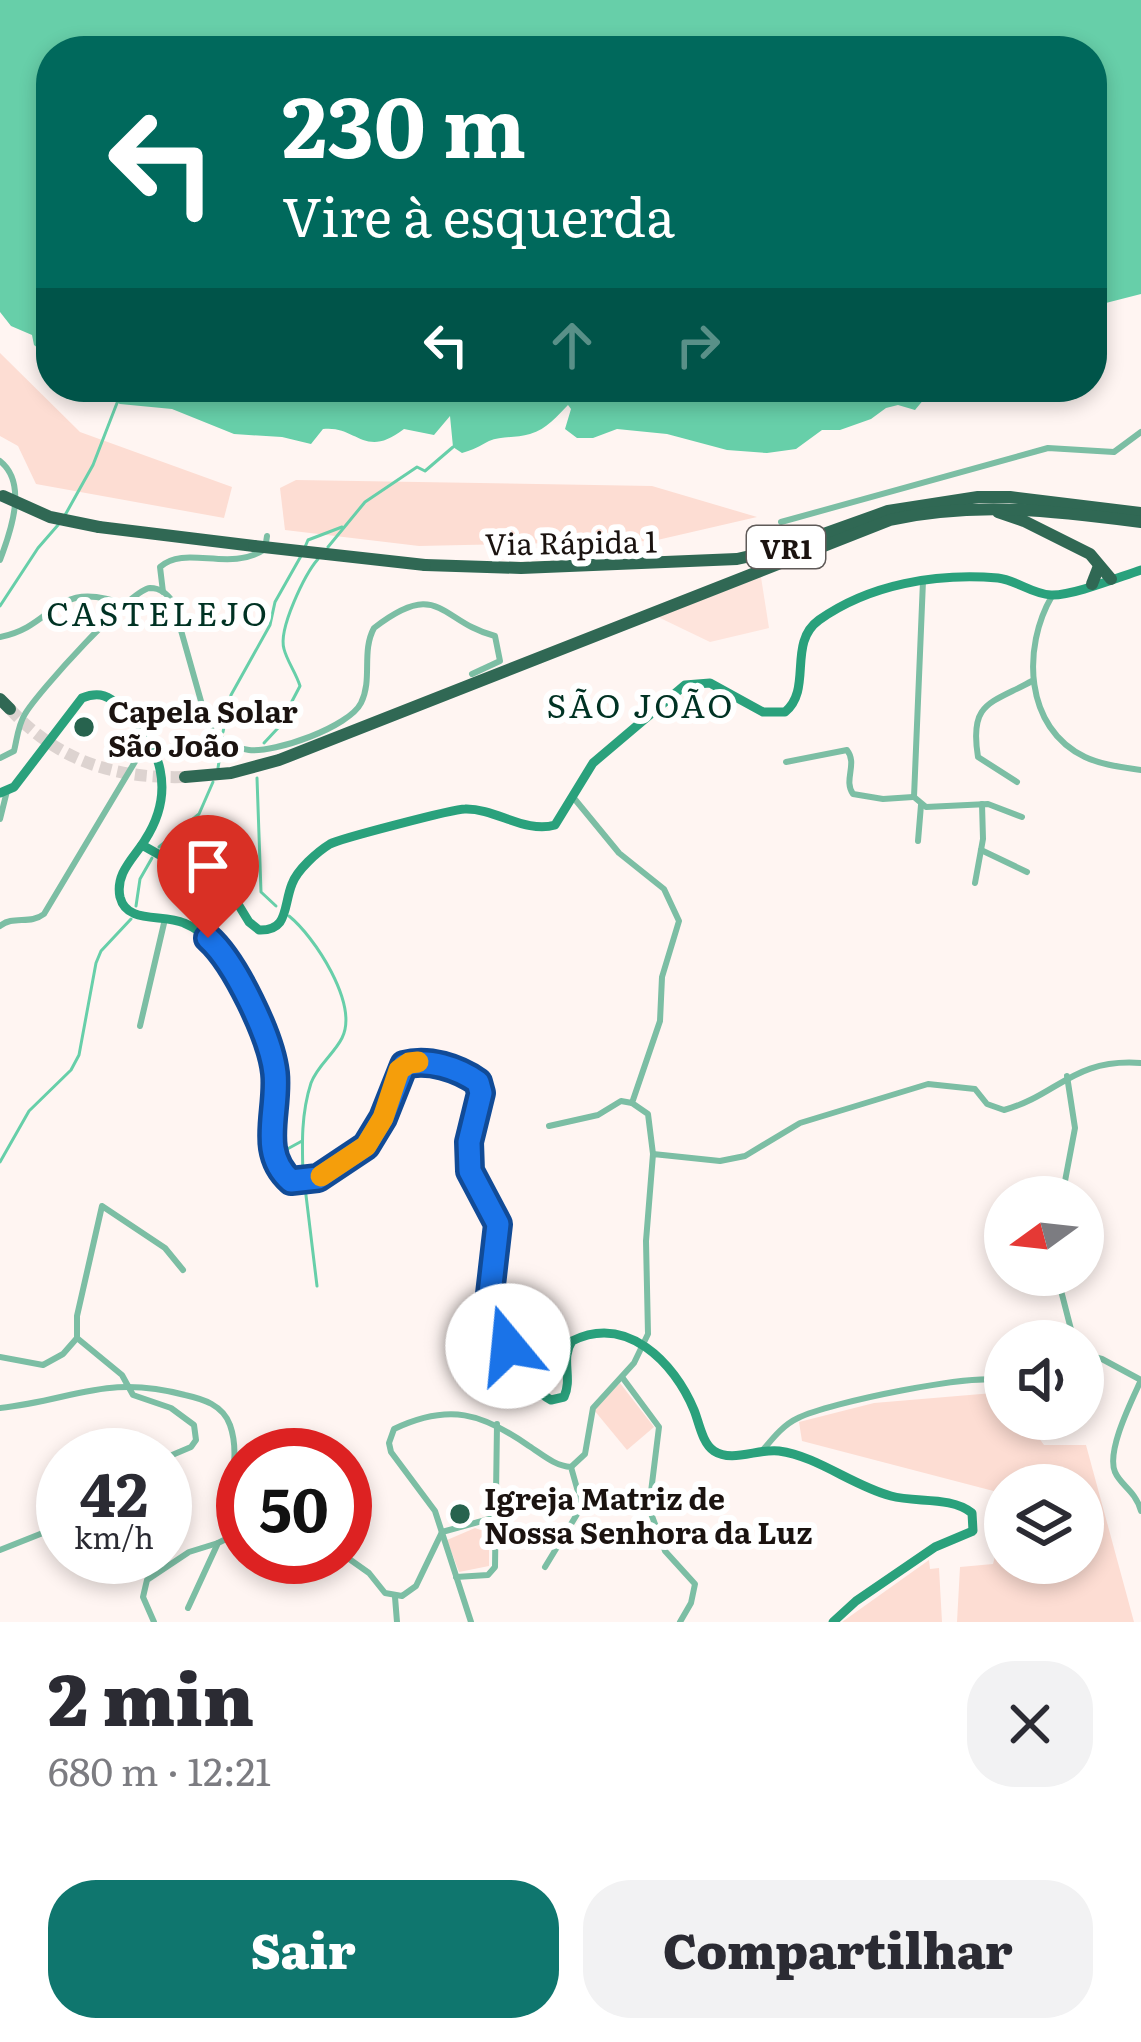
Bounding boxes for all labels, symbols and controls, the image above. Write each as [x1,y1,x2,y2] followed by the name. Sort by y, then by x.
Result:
[282,59,526,184] text: 230 m
[84,84,240,240] icon: left
[282,173,675,254] text: Vire à esquerda
[413,312,479,378] icon: left
[539,312,605,378] icon: ahead
[665,312,731,378] icon: right
[484,517,658,565] street label: Via Rápida 1
[747,526,825,568] road number: VR1
[46,587,270,636] district label: CASTELEJO
[547,679,735,728] district label: SÃO JOÃO
[108,688,298,766] place label: Capela Solar São João
[71,714,97,740] marker: Capela Solar São João
[157,815,259,938] pin
[175,833,241,899] icon: arrive
[984,1176,1104,1296] north arrow
[984,1176,1104,1584] map controls
[445,1283,571,1409] position arrow
[984,1320,1104,1440] button: sound
[216,1428,372,1584] speed limit sign: 50
[80,1446,148,1535] text: 42
[984,1464,1104,1584] button: layers
[484,1475,812,1553] place label: Igreja Matriz de Nossa Senhora da Luz
[447,1501,473,1527] marker: Igreja Matriz de Nossa Senhora da Luz
[74,1514,154,1558] text: km/h
[48,1641,254,1748] text: 2 min
[967,1661,1093,1787] button: close
[48,1740,271,1798] text: 680 m · 12:21
[48,1880,559,2018] button: Sair
[583,1880,1093,2018] button: Compartilhar

